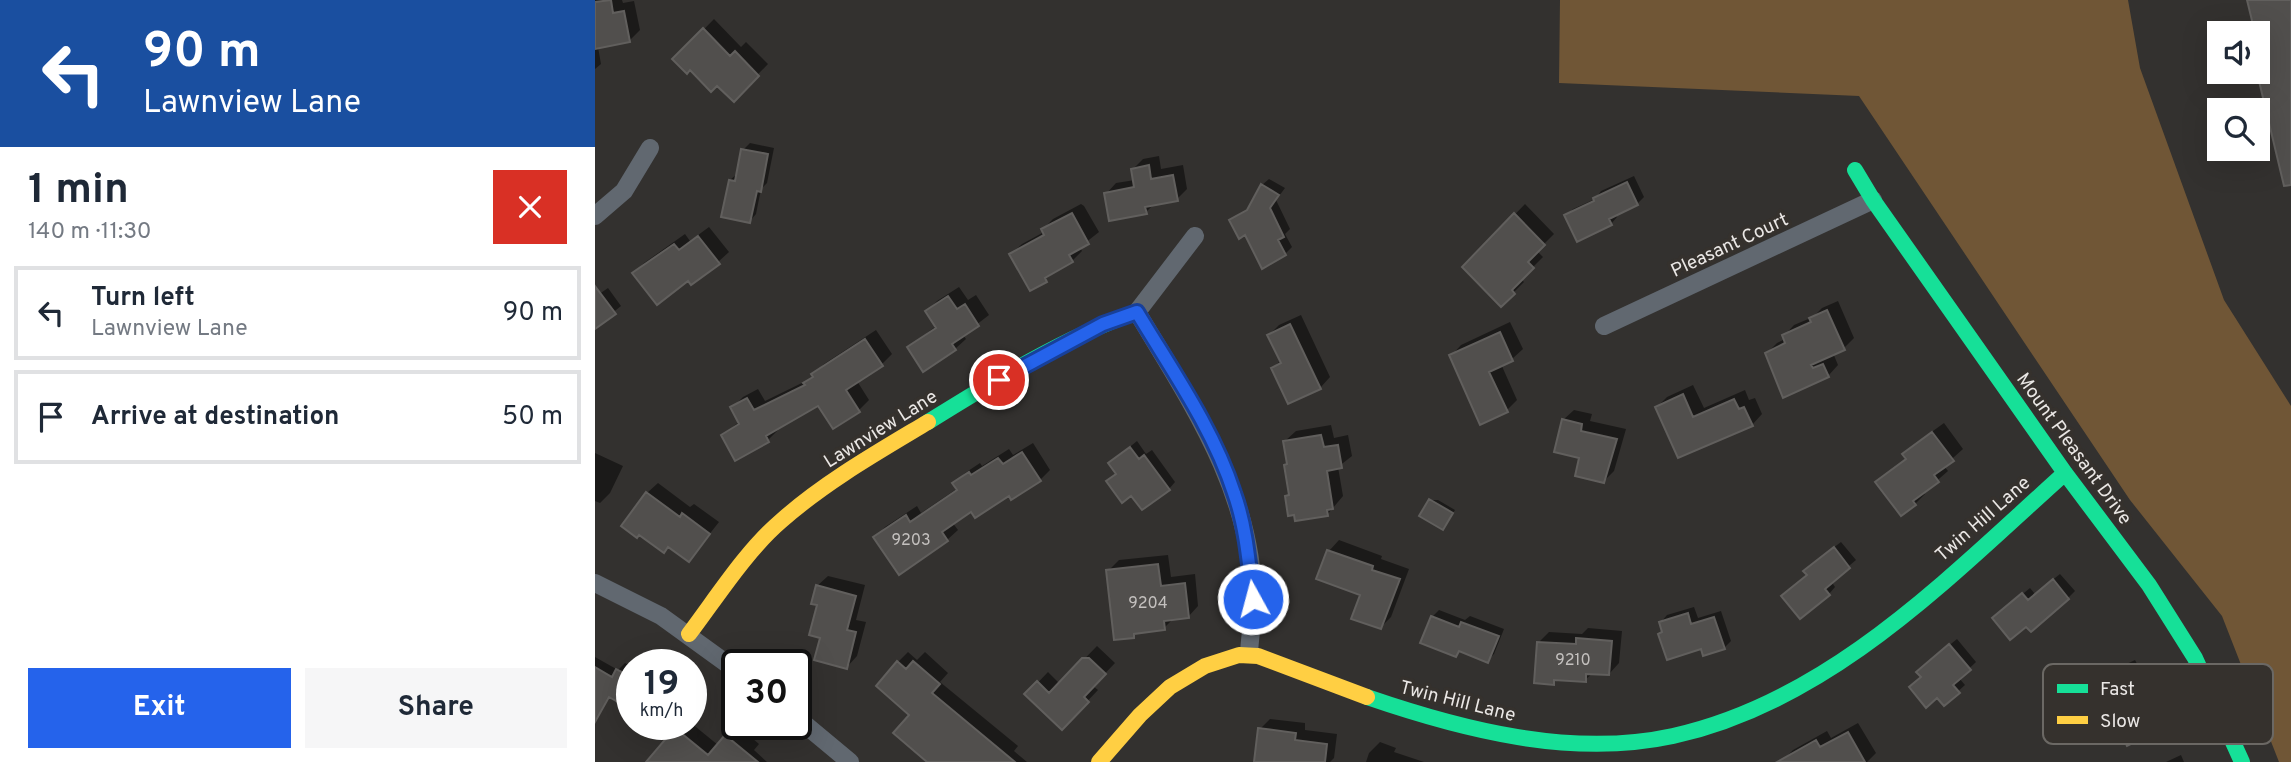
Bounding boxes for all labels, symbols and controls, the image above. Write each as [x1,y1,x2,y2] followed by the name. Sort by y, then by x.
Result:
[2207,21,2270,161] map controls
[2207,21,2270,84] button: sound
[143,23,261,85] text: 90 m
[28,28,119,119] icon: left
[143,84,361,124] text: Lawnview Lane
[2207,98,2270,161] button: search
[28,165,129,218] text: 1 min
[493,170,567,244] button: close
[1667,208,1792,283] street label: Pleasant Court
[28,218,152,247] text: 140 m · 11:30
[91,282,195,315] text: Turn left
[32,294,70,332] icon: left
[503,297,563,330] text: 90 m
[91,315,248,344] text: Lawnview Lane
[969,350,1029,410] pin
[980,361,1018,399] icon: arrive
[2010,369,2137,530] street label: Mount Pleasant Drive
[820,385,942,474] street label: Lawnview Lane
[32,398,70,436] icon: arrive
[91,401,339,434] text: Arrive at destination
[502,401,563,434] text: 50 m
[1931,472,2036,567] street label: Twin Hill Lane
[891,531,931,551] house number: 9203
[1216,562,1290,636] position arrow
[1128,594,1168,614] house number: 9204
[721,649,812,740] speed limit sign: 30
[1555,651,1591,671] house number: 9210
[644,663,679,707] text: 19
[2043,664,2273,744] legend
[28,668,291,748] button: Exit
[305,668,567,748] button: Share
[1397,676,1518,728] street label: Twin Hill Lane
[2100,678,2135,702] text: Fast
[640,700,683,723] text: km/h
[2100,710,2140,734] text: Slow

